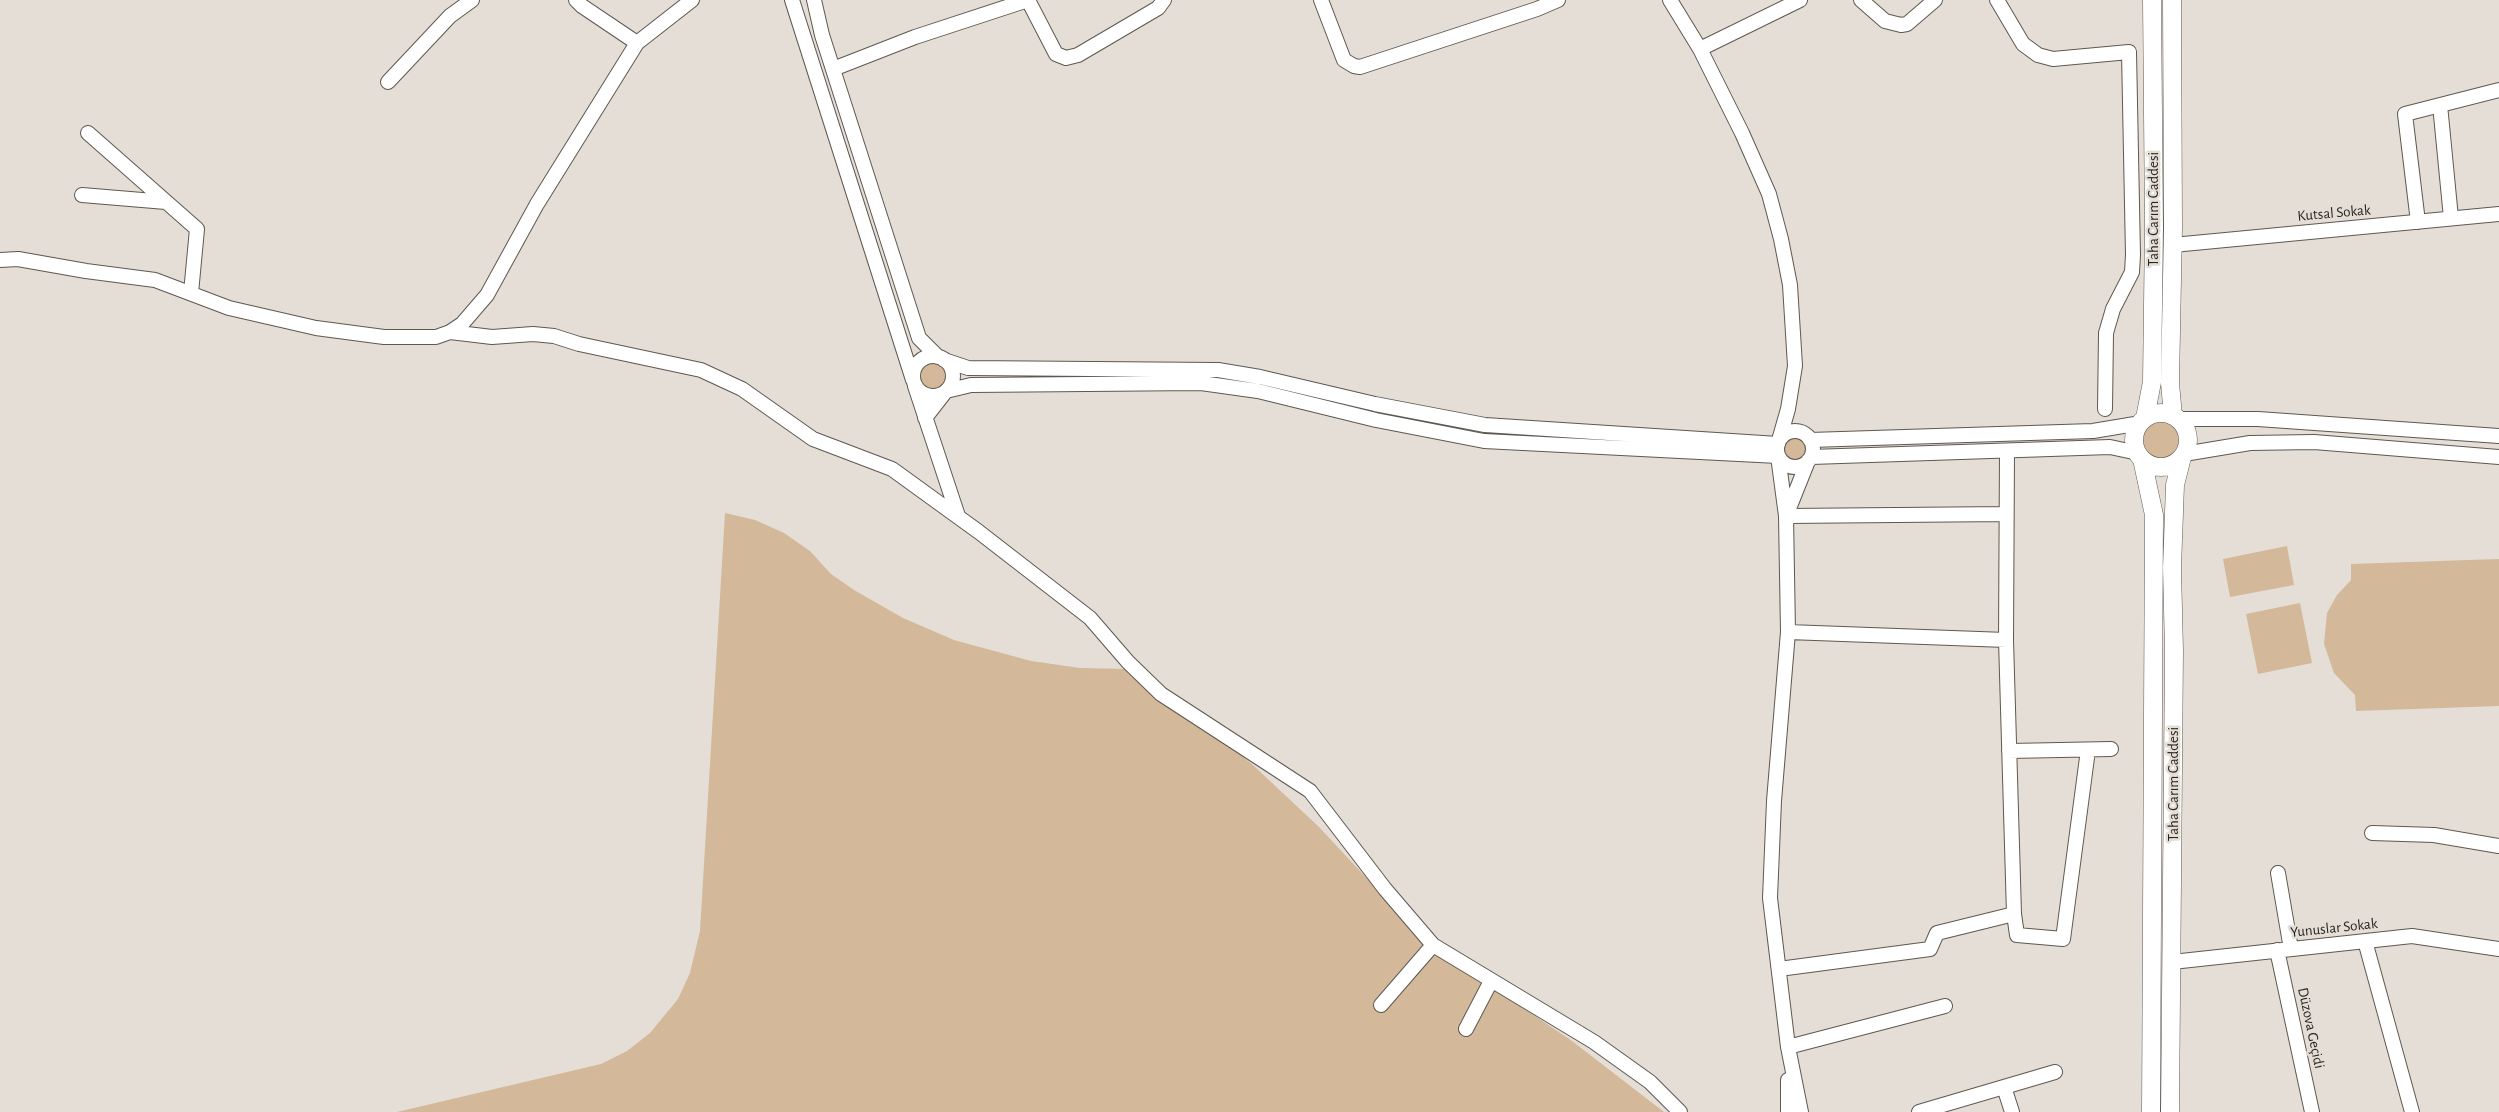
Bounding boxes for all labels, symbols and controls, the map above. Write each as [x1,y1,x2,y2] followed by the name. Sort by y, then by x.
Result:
[2144,152,2162,266] street label: Taha Carım Caddesi
[2297,201,2371,225] street label: Kutsal Sokak
[2164,727,2182,841] street label: Taha Carım Caddesi
[2289,914,2379,942] street label: Yunuslar Sokak
[2294,986,2328,1070] street label: Düzova Geçidi

